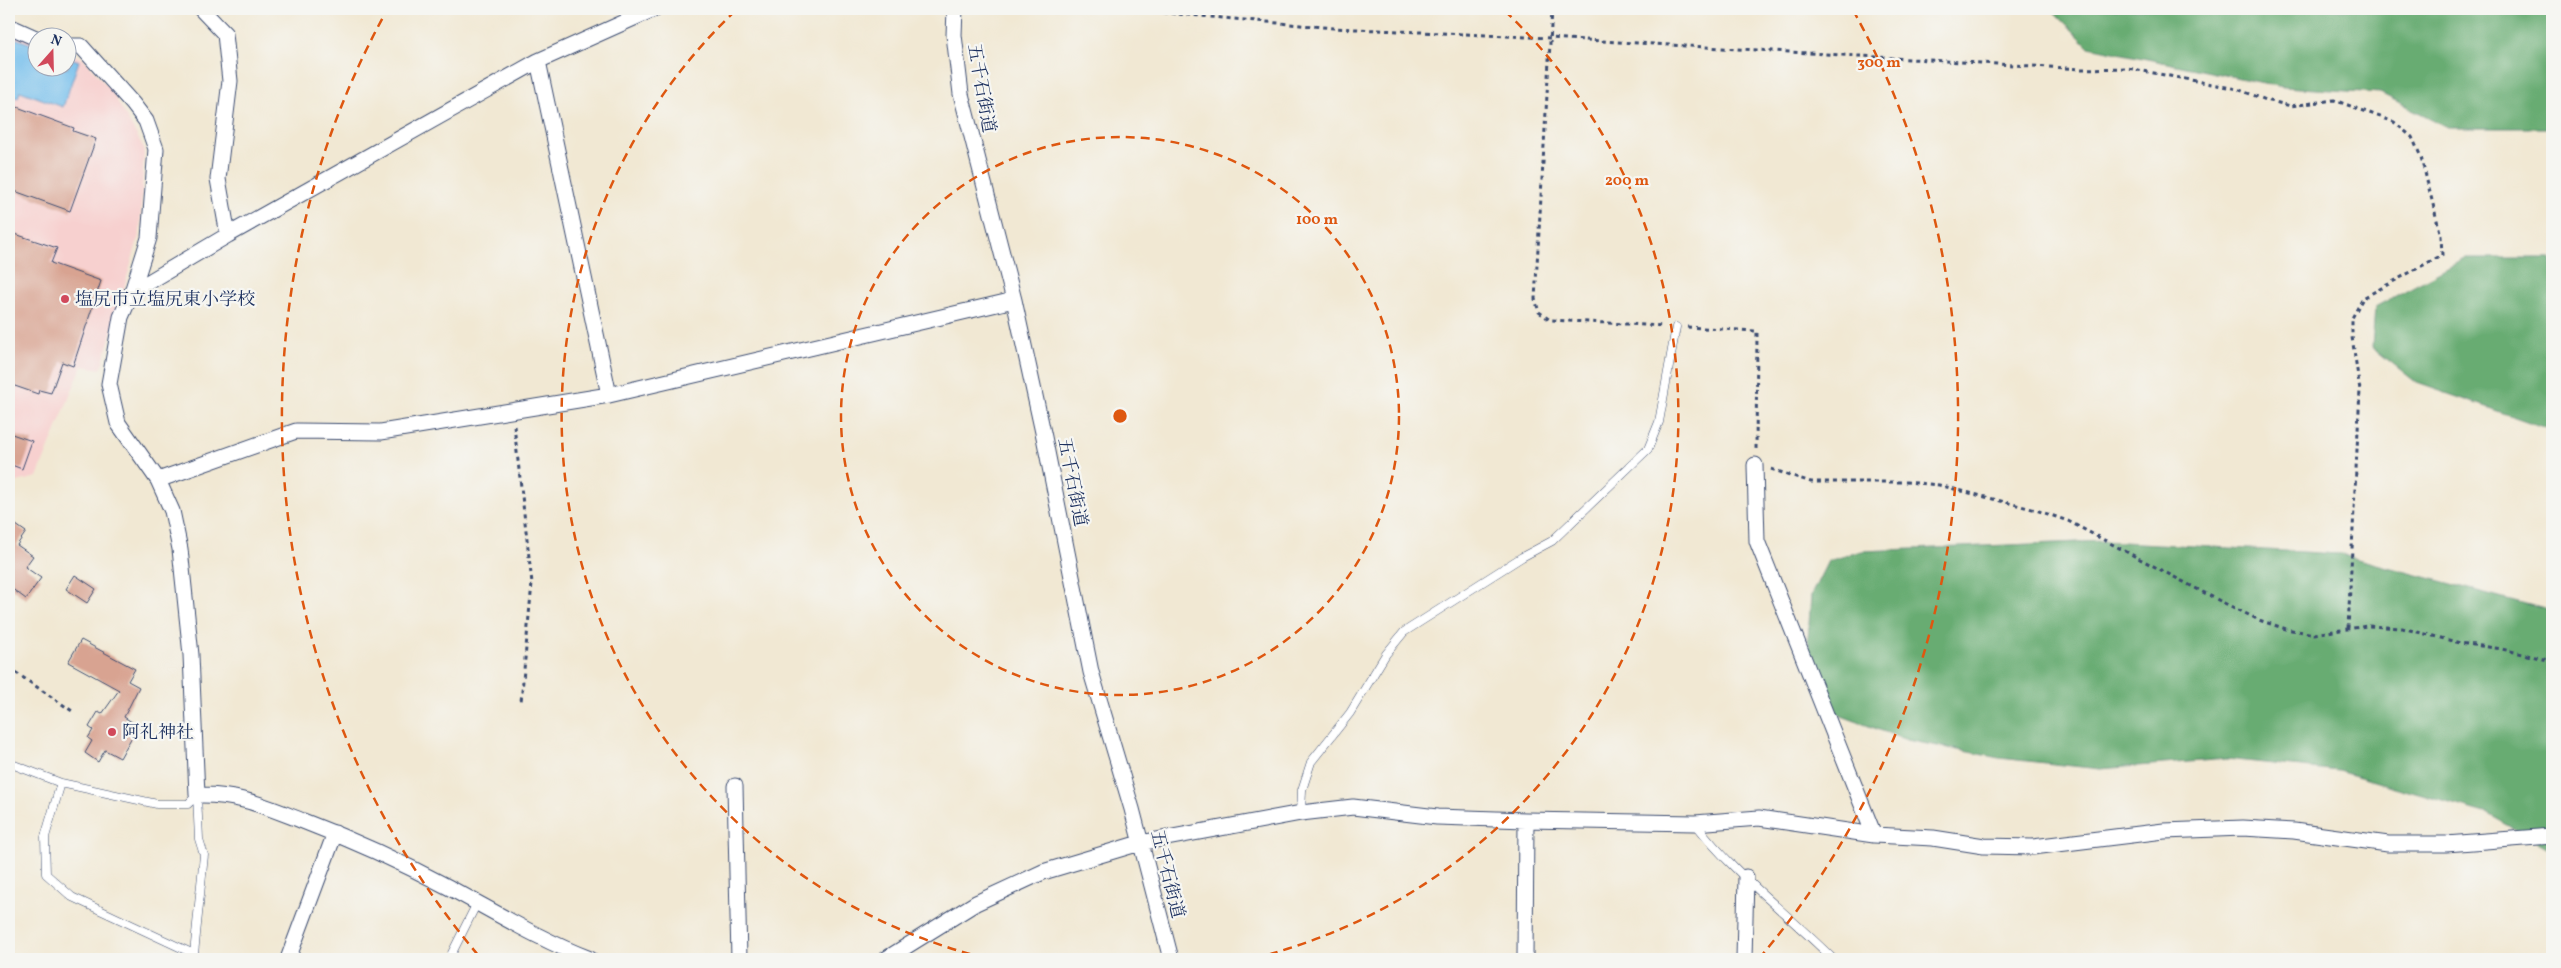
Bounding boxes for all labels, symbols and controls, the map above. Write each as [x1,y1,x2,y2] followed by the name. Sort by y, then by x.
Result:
[28,28,78,78] north arrow
[48,31,64,52] text: N
[960,42,1001,135] street label: 五千石街道
[1857,53,1901,74] text: 300 m
[1605,171,1649,192] text: 200 m
[1296,210,1339,231] text: 100 m
[75,288,255,313] place label: 塩尻市立塩尻東小学校
[59,293,71,305] marker: 塩尻市立塩尻東小学校
[1111,407,1129,425] centre of rings
[1051,436,1092,529] street label: 五千石街道
[122,721,194,746] place label: 阿礼神社
[106,726,118,738] marker: 阿礼神社
[1144,828,1190,921] street label: 五千石街道

